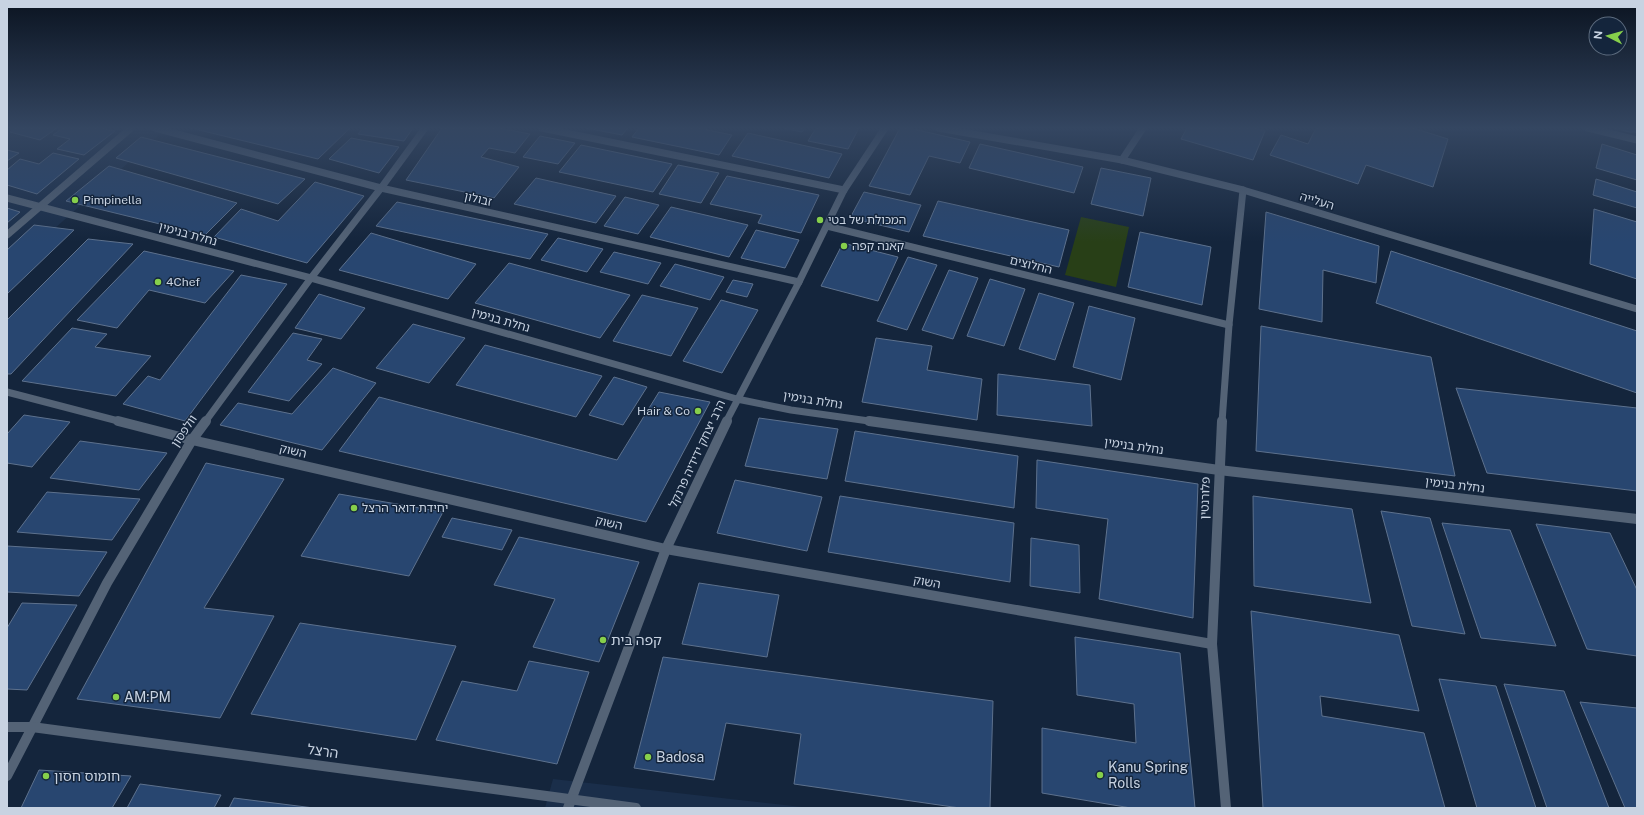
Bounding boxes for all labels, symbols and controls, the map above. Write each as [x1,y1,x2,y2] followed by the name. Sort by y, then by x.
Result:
[1588,16,1628,56] north arrow
[1592,30,1604,40] text: N
[463,189,493,209] street label: זבולון
[1298,189,1336,213] street label: העלייה
[83,193,142,207] place label: Pimpinella
[70,195,80,205] marker: Pimpinella
[828,213,906,227] place label: המכולת של בטי
[815,215,825,225] marker: המכולת של בטי
[157,219,219,249] street label: נחלת בנימין
[852,239,905,253] place label: קאנה קפה
[839,241,849,251] marker: קאנה קפה
[1008,253,1054,277] street label: החלוצים
[166,275,200,289] place label: 4Chef
[153,277,163,287] marker: 4Chef
[470,305,532,335] street label: נחלת בנימין
[782,388,844,412] street label: נחלת בנימין
[666,398,728,510] street label: הרב יצחק ידידיה פרנקל
[637,404,690,418] place label: Hair & Co
[693,406,703,416] marker: Hair & Co
[168,412,200,450] street label: וולפסון
[1103,435,1165,457] street label: נחלת בנימין
[278,441,308,461] street label: השוק
[1424,474,1486,496] street label: נחלת בנימין
[1197,476,1213,520] street label: פלורנטין
[362,501,448,515] place label: יחידת דואר הרצל
[349,503,359,513] marker: יחידת דואר הרצל
[594,513,624,533] street label: השוק
[912,573,942,591] street label: השוק
[611,632,662,648] place label: קפה בית
[598,635,608,645] marker: קפה בית
[124,689,171,705] place label: AM:PM
[111,692,121,702] marker: AM:PM
[306,741,340,761] street label: הרצל
[656,749,704,765] place label: Badosa
[643,752,653,762] marker: Badosa
[1108,759,1189,791] place label: Kanu Spring Rolls
[54,768,120,784] place label: חומוס חסון
[1095,770,1105,780] marker: Kanu Spring Rolls
[41,771,51,781] marker: חומוס חסון

